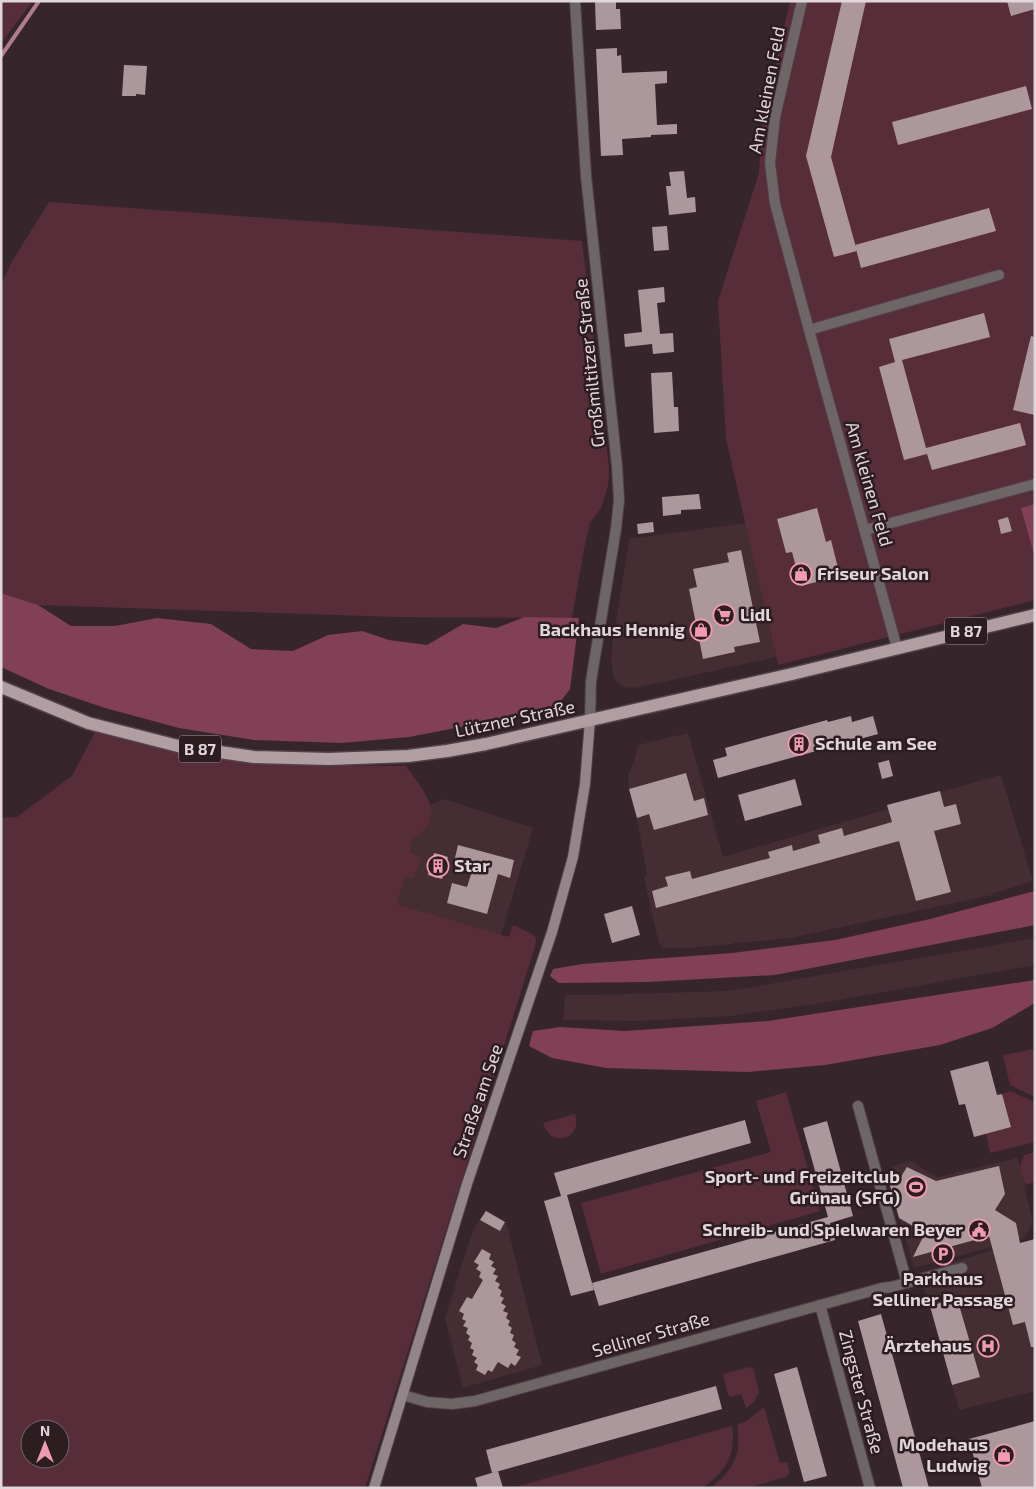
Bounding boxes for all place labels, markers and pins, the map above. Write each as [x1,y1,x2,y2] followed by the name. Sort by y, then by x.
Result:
[789,562,813,586] shop icon: Friseur Salon
[817,562,929,584] place label: Friseur Salon
[712,603,736,627] supermarket icon: Lidl
[740,603,771,625] place label: Lidl
[539,618,686,640] place label: Backhaus Hennig
[689,618,713,642] shop icon: Backhaus Hennig
[787,732,811,756] building icon: Schule am See
[815,732,937,754] place label: Schule am See
[426,854,450,878] building icon: Star
[454,854,490,876] place label: Star
[705,1165,900,1208] place label: Sport- und Freizeitclub Grünau (SFG)
[904,1175,928,1199] sports icon: Sport- und Freizeitclub Grünau (SFG)
[702,1218,963,1240] place label: Schreib- und Spielwaren Beyer
[967,1218,991,1242] public building icon: Schreib- und Spielwaren Beyer
[931,1242,955,1266] parking icon: Parkhaus Selliner Passage
[873,1267,1013,1310] place label: Parkhaus Selliner Passage
[884,1334,972,1356] place label: Ärztehaus
[976,1334,1000,1358] hospital icon: Ärztehaus
[899,1433,989,1476] place label: Modehaus Ludwig
[992,1443,1016,1467] shop icon: Modehaus Ludwig

